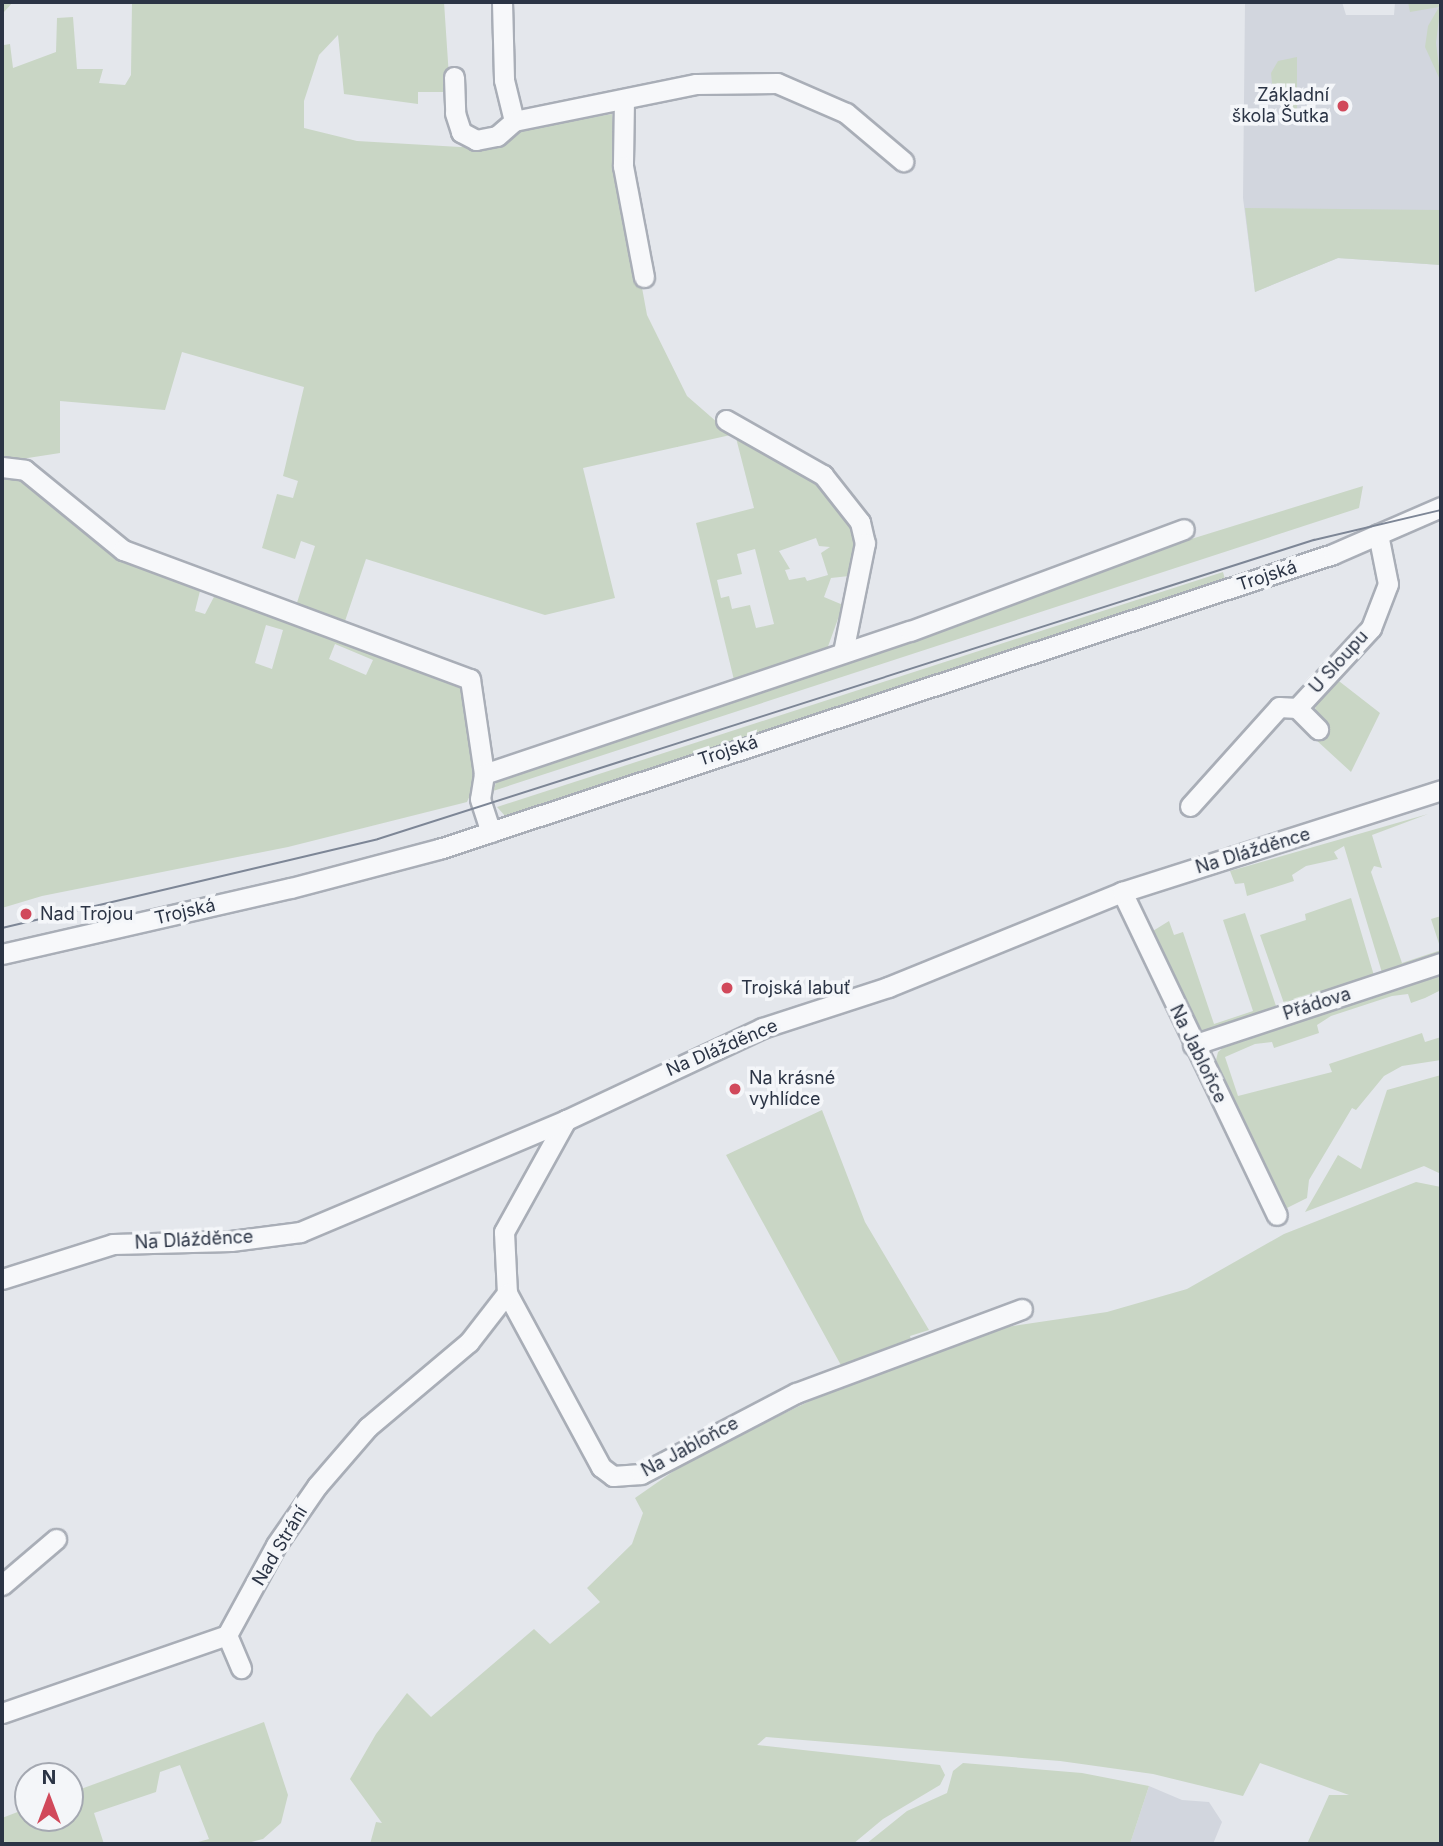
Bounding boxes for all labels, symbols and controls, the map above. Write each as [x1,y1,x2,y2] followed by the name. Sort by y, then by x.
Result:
[1232,85,1329,128] place label: Základní škola Šutka
[1335,98,1351,114] marker: Základní škola Šutka
[1234,556,1300,596] street label: Trojská
[1305,626,1373,698] street label: U Sloupu
[695,731,761,771] street label: Trojská
[1193,823,1313,879] street label: Na Dlážděnce
[153,895,217,929] street label: Trojská
[40,903,133,925] place label: Nad Trojou
[18,906,34,922] marker: Nad Trojou
[741,977,851,999] place label: Trojská labuť
[719,980,735,996] marker: Trojská labuť
[1280,983,1354,1025] street label: Přádova
[1165,1001,1231,1107] street label: Na Jabloňce
[663,1015,781,1081] street label: Na Dlážděnce
[749,1068,835,1110] place label: Na krásné vyhlídce
[727,1081,743,1097] marker: Na krásné vyhlídce
[134,1226,254,1254] street label: Na Dlážděnce
[638,1412,742,1482] street label: Na Jabloňce
[248,1502,312,1590] street label: Nad Strání
[14,1762,84,1832] north arrow
[42,1766,56,1789] text: N

